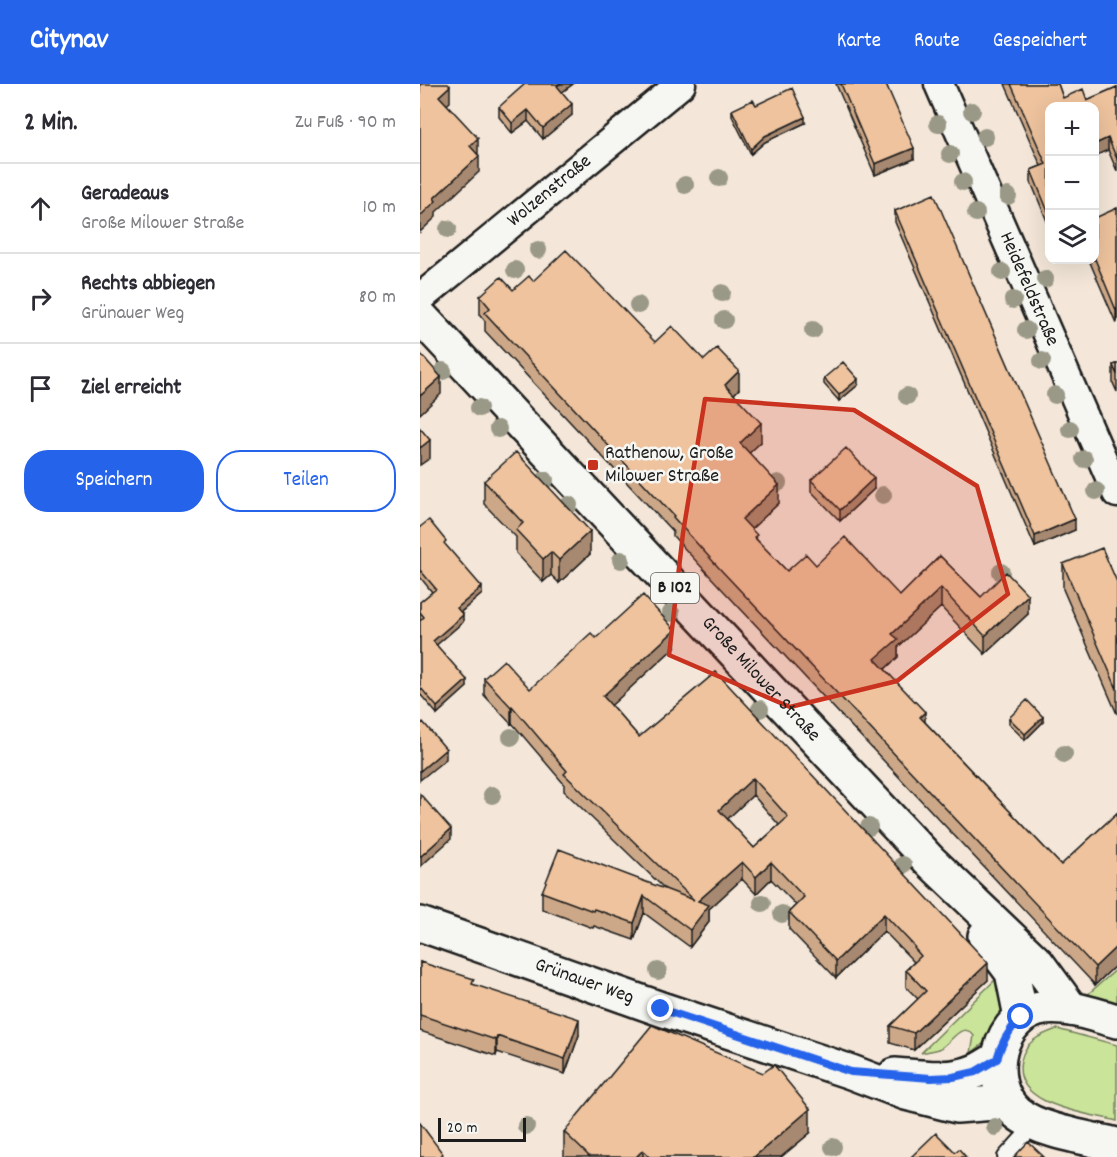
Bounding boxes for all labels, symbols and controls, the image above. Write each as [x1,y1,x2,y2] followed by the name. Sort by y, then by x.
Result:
[30,22,108,62] text: Citynav
[837,27,881,57] text: Karte
[914,27,960,57] text: Route
[993,27,1087,57] text: Gespeichert
[1045,102,1099,264] map controls
[1045,102,1099,156] button: +
[24,105,78,142] text: 2 Min.
[295,109,396,137] text: Zu Fuß · 90 m
[502,148,598,235] street label: Wolzenstraße
[1045,156,1099,210] button: −
[81,179,169,210] text: Geradeaus
[24,192,57,225] icon: ahead
[362,194,396,222] text: 10 m
[81,210,244,238] text: Große Milower Straße
[1045,210,1099,264] button: layers
[991,228,1066,351] street label: Heidefeldstraße
[81,269,215,300] text: Rechts abbiegen
[24,282,57,315] icon: right
[359,284,396,312] text: 80 m
[81,300,184,328] text: Grünauer Weg
[24,372,57,405] icon: arrive
[81,373,181,404] text: Ziel erreicht
[605,440,734,491] place label: Rathenow, Große Milower Straße
[24,450,204,512] button: Speichern
[216,450,396,512] button: Teilen
[586,458,600,472] marker: Rathenow, Große Milower Straße
[651,573,699,603] road number: B 102
[694,610,826,749] street label: Große Milower Straße
[531,951,637,1012] street label: Grünauer Weg
[647,995,673,1021] route end
[1007,1003,1033,1029] route start
[438,1115,526,1142] scale bar
[447,1117,477,1140] text: 20 m

